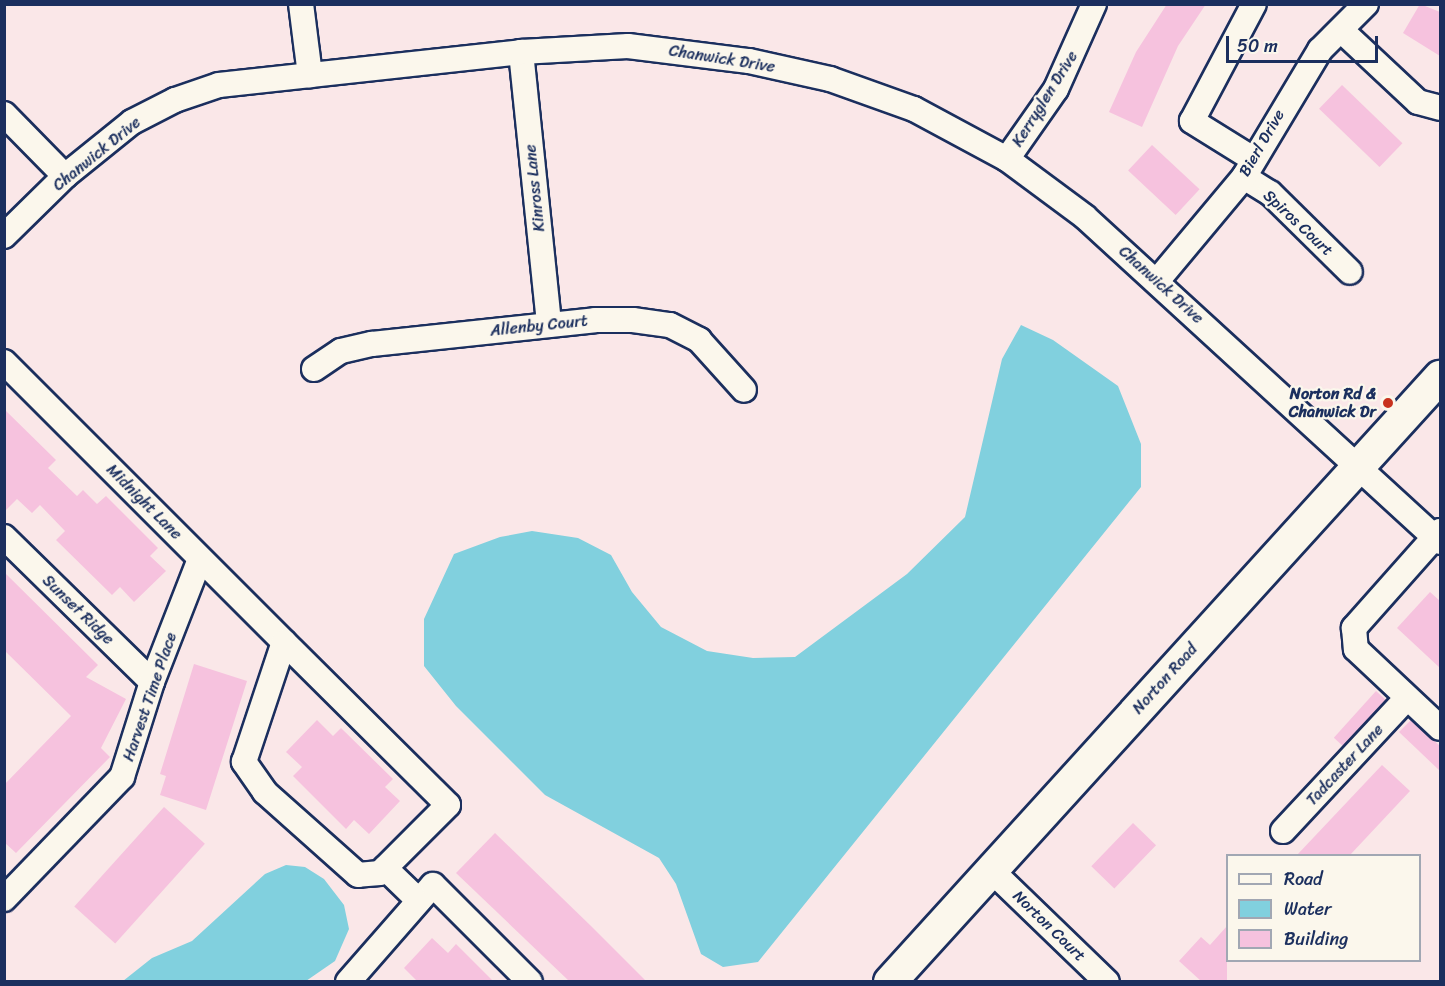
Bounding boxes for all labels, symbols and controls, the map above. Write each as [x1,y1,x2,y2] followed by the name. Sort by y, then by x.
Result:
[1229,24,1380,62] scale bar
[1237,30,1278,62] text: 50 m
[667,41,777,77] street label: Chanwick Drive
[1008,48,1082,150] street label: Kerryglen Drive
[1235,106,1289,180] street label: Bierl Drive
[49,113,145,195] street label: Chanwick Drive
[521,143,549,233] street label: Kinross Lane
[1259,186,1337,260] street label: Spiros Court
[1115,242,1207,328] street label: Chanwick Drive
[489,311,589,341] street label: Allenby Court
[1289,384,1376,422] place label: Norton Rd & Chanwick Dr
[1381,396,1395,410] marker: Norton Rd & Chanwick Dr
[102,460,186,544] street label: Midnight Lane
[38,571,118,649] street label: Sunset Ridge
[119,630,181,764] street label: Harvest Time Place
[1128,640,1202,718] street label: Norton Road
[1302,720,1388,810] street label: Tadcaster Lane
[1226,854,1421,962] legend
[1284,863,1323,895] text: Road
[1009,886,1089,966] street label: Norton Court
[1284,893,1331,925] text: Water
[1284,923,1348,955] text: Building

